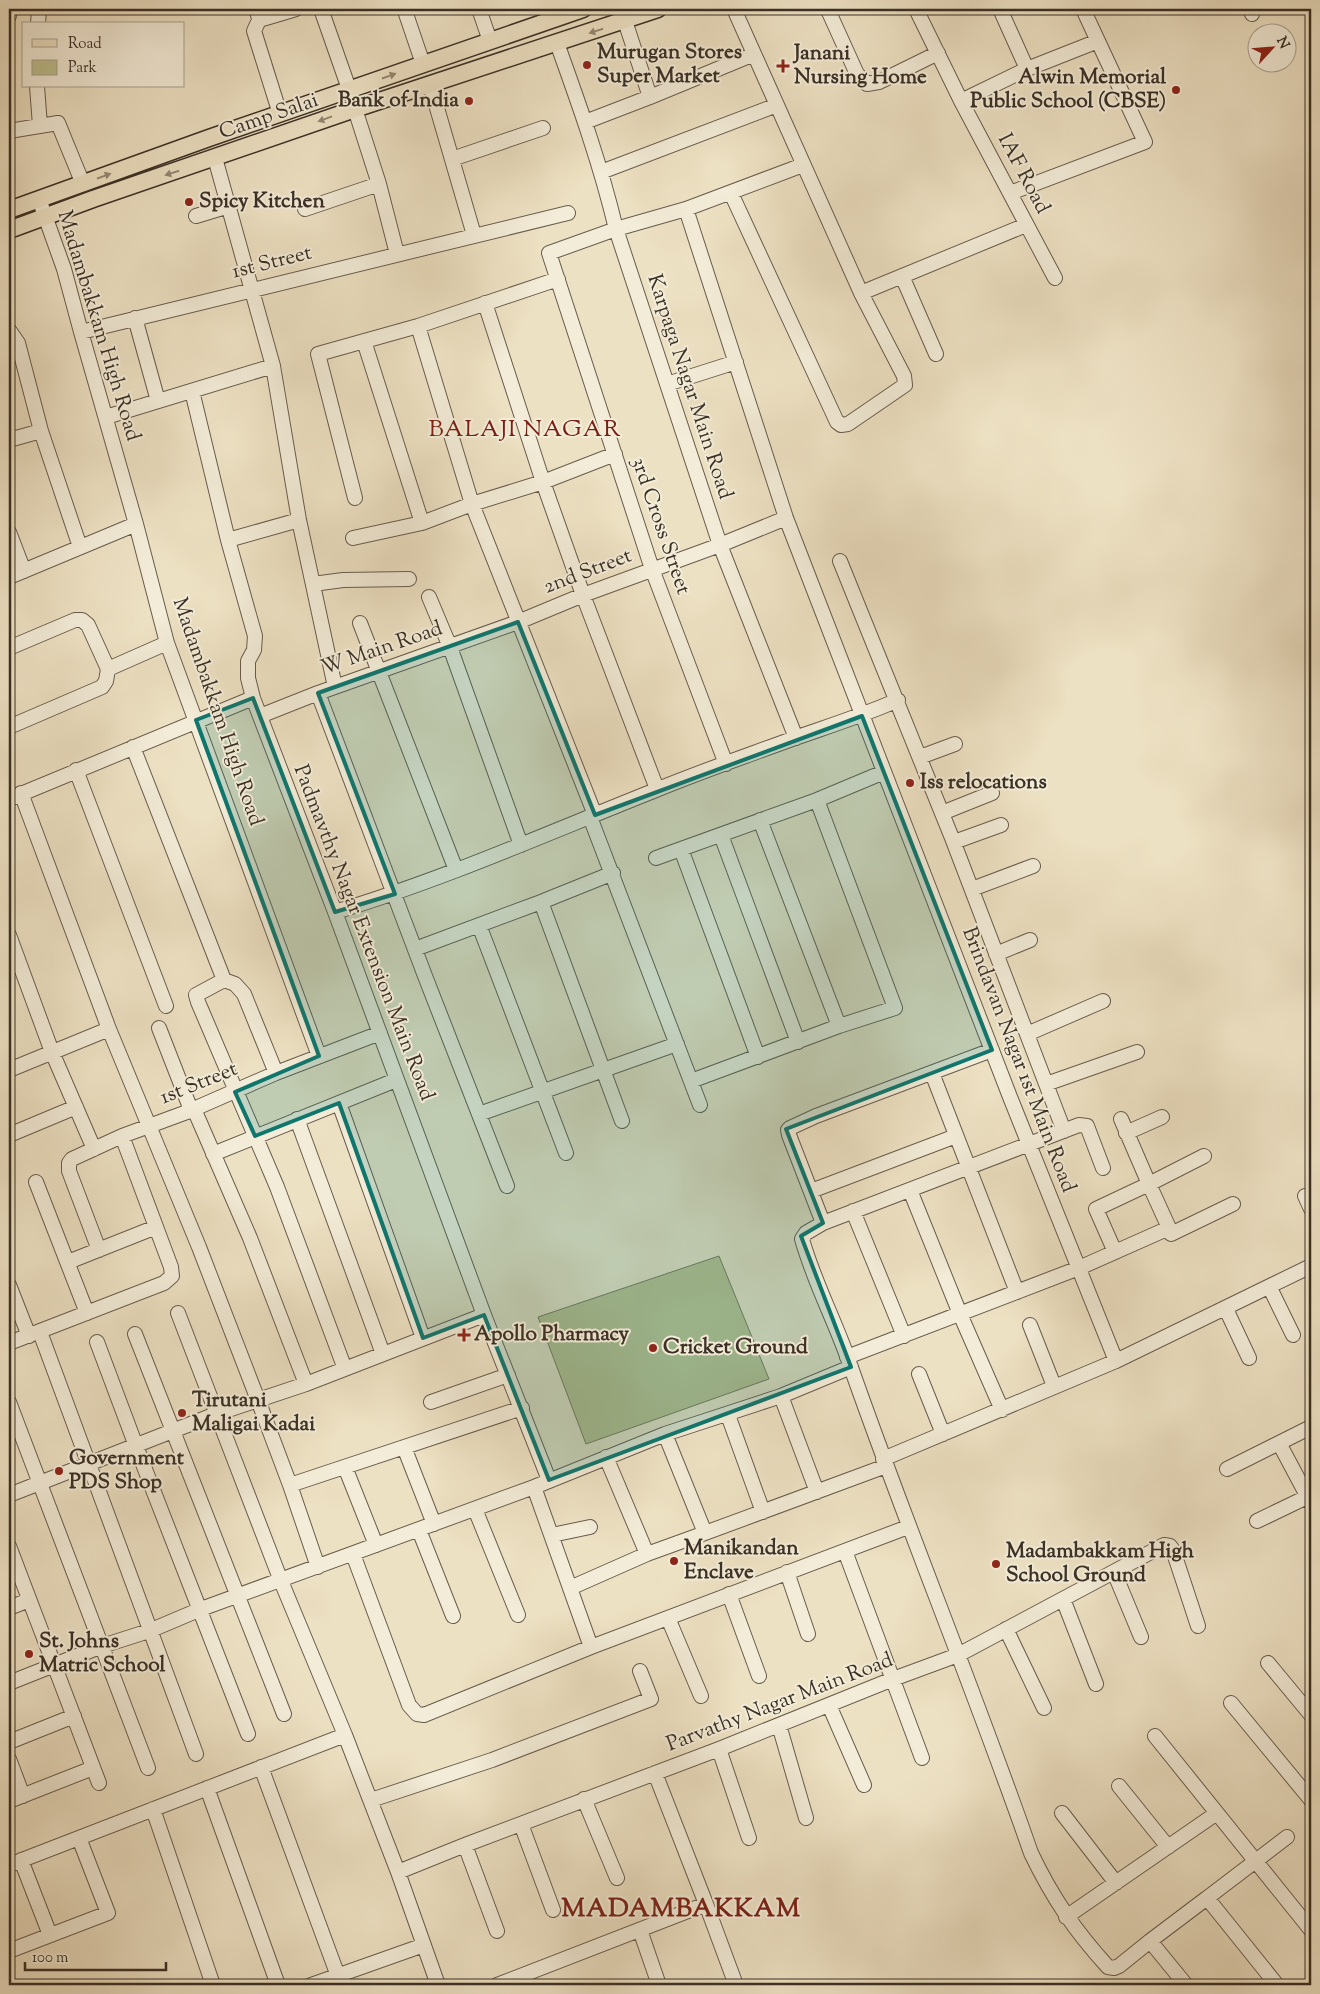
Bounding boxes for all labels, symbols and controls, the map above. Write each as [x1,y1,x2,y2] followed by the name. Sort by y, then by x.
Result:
[22,22,185,88] legend
[1248,22,1298,72] north arrow
[588,27,603,35] one-way arrow
[68,34,102,55] text: Road
[1270,34,1293,53] text: N
[597,38,742,92] place label: Murugan Stores Super Market
[792,39,927,93] place label: Janani Nursing Home
[68,58,97,79] text: Park
[581,59,593,71] marker: Murugan Stores Super Market
[776,59,790,73] marker: Janani Nursing Home
[970,63,1166,117] place label: Alwin Memorial Public School (CBSE)
[382,71,397,79] one-way arrow
[1170,84,1182,96] marker: Alwin Memorial Public School (CBSE)
[215,86,323,148] street label: Camp Salai
[338,86,459,116] place label: Bank of India
[463,95,475,107] marker: Bank of India
[317,115,332,123] one-way arrow
[989,128,1057,220] street label: IAF Road
[164,169,179,177] one-way arrow
[97,172,112,180] one-way arrow
[199,187,325,217] place label: Spicy Kitchen
[183,196,195,208] marker: Spicy Kitchen
[49,207,147,445] street label: Madambakkam High Road
[229,239,315,287] street label: 1st Street
[638,271,740,503] street label: Karpaga Nagar Main Road
[429,413,621,447] district label: BALAJI NAGAR
[622,453,698,599] street label: 3rd Cross Street
[539,541,637,603] street label: 2nd Street
[164,594,270,830] street label: Madambakkam High Road
[317,614,447,684] street label: W Main Road
[285,761,441,1105] street label: Padmavthy Nagar Extension Main Road
[920,768,1047,798] place label: Iss relocations
[904,777,916,789] marker: Iss relocations
[953,923,1083,1197] street label: Brindavan Nagar 1st Main Road
[156,1055,242,1113] street label: 1st Street
[474,1320,629,1350] place label: Apollo Pharmacy
[458,1329,470,1341] marker: Apollo Pharmacy
[663,1333,808,1363] place label: Cricket Ground
[647,1342,659,1354] marker: Cricket Ground
[192,1386,315,1440] place label: Tirutani Maligai Kadai
[176,1407,188,1419] marker: Tirutani Maligai Kadai
[69,1444,185,1498] place label: Government PDS Shop
[53,1465,65,1477] marker: Government PDS Shop
[684,1534,799,1588] place label: Manikandan Enclave
[1006,1537,1195,1591] place label: Madambakkam High School Ground
[668,1555,680,1567] marker: Manikandan Enclave
[990,1558,1002,1570] marker: Madambakkam High School Ground
[39,1627,166,1681] place label: St. Johns Matric School
[662,1646,898,1760] street label: Parvathy Nagar Main Road
[23,1648,35,1660] marker: St. Johns Matric School
[561,1891,801,1928] district label: MADAMBAKKAM
[25,1939,166,1971] scale bar
[32,1948,69,1969] text: 100 m

